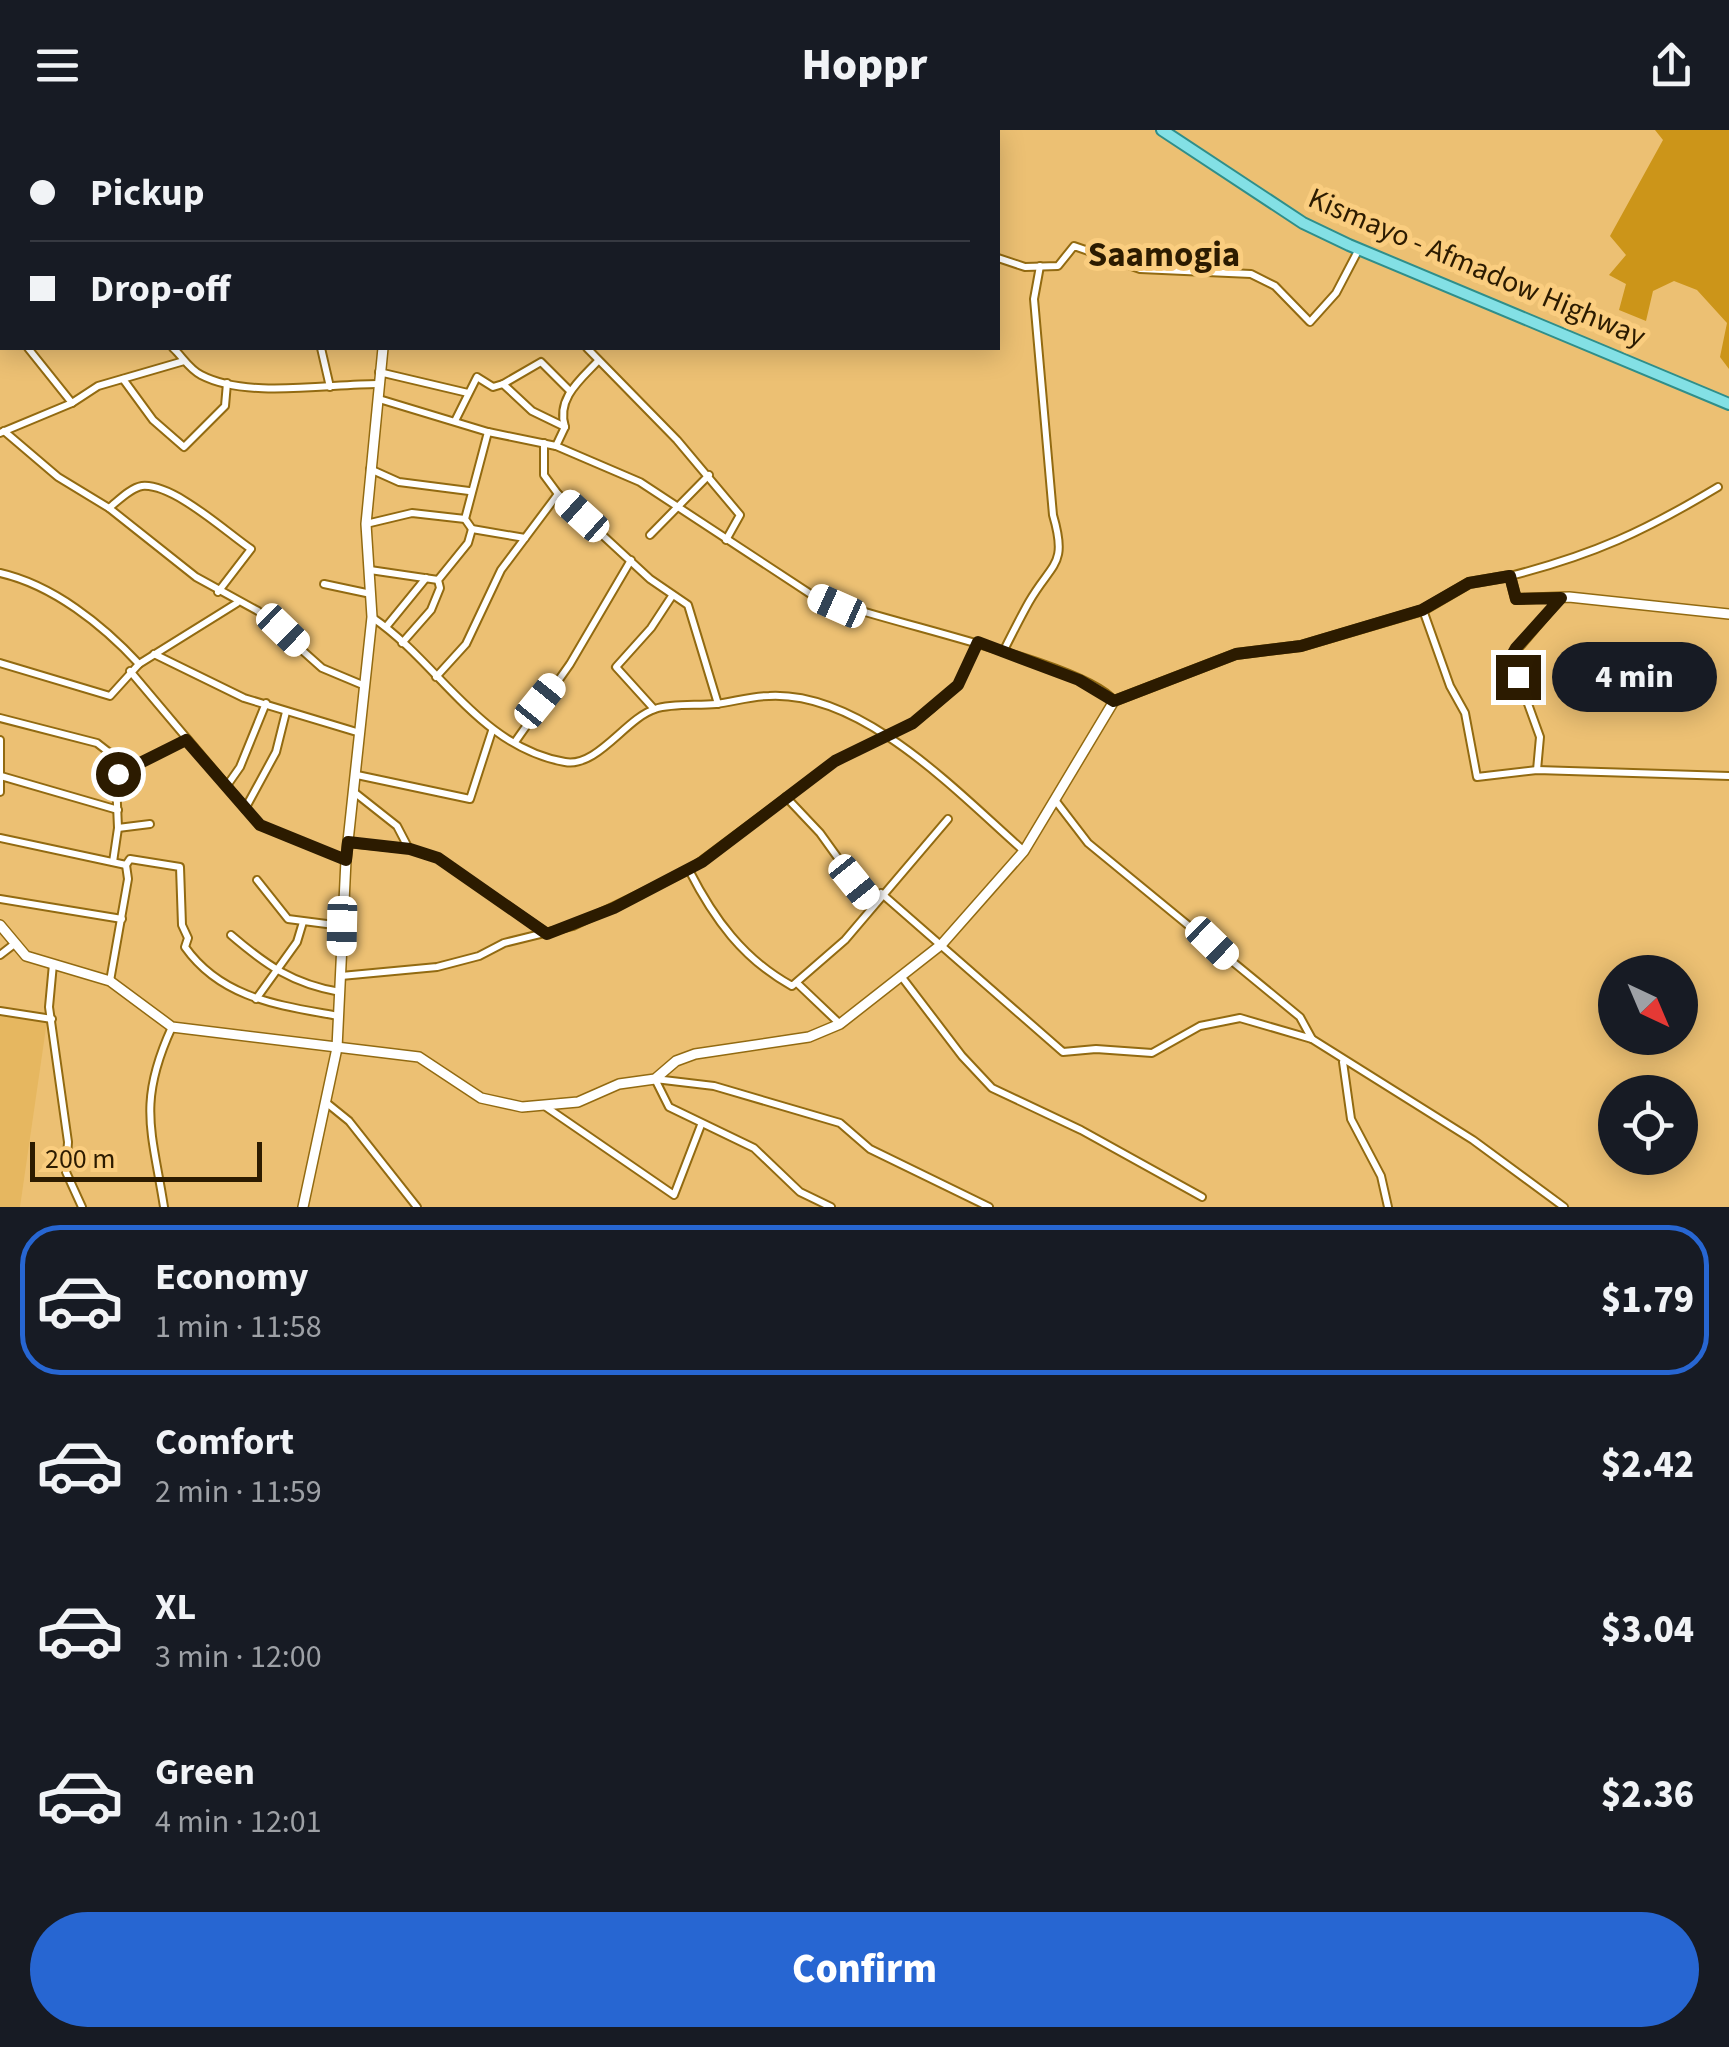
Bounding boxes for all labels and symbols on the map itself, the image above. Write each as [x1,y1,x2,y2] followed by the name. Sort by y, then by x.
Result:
[1301,177,1652,358] street label: Kismayo - Afmadow Highway
[1088,230,1240,280] district label: Saamogia
[550,485,614,547] car
[803,580,871,632] car
[251,598,315,662] car
[1553,642,1718,712] callout: 4 min
[1496,655,1541,700] route end
[509,668,571,734] car
[96,752,141,797] route start
[823,849,885,915] car
[326,896,358,956] car
[1180,911,1244,975] car
[1598,955,1698,1055] north arrow
[30,1137,262,1182] scale bar

